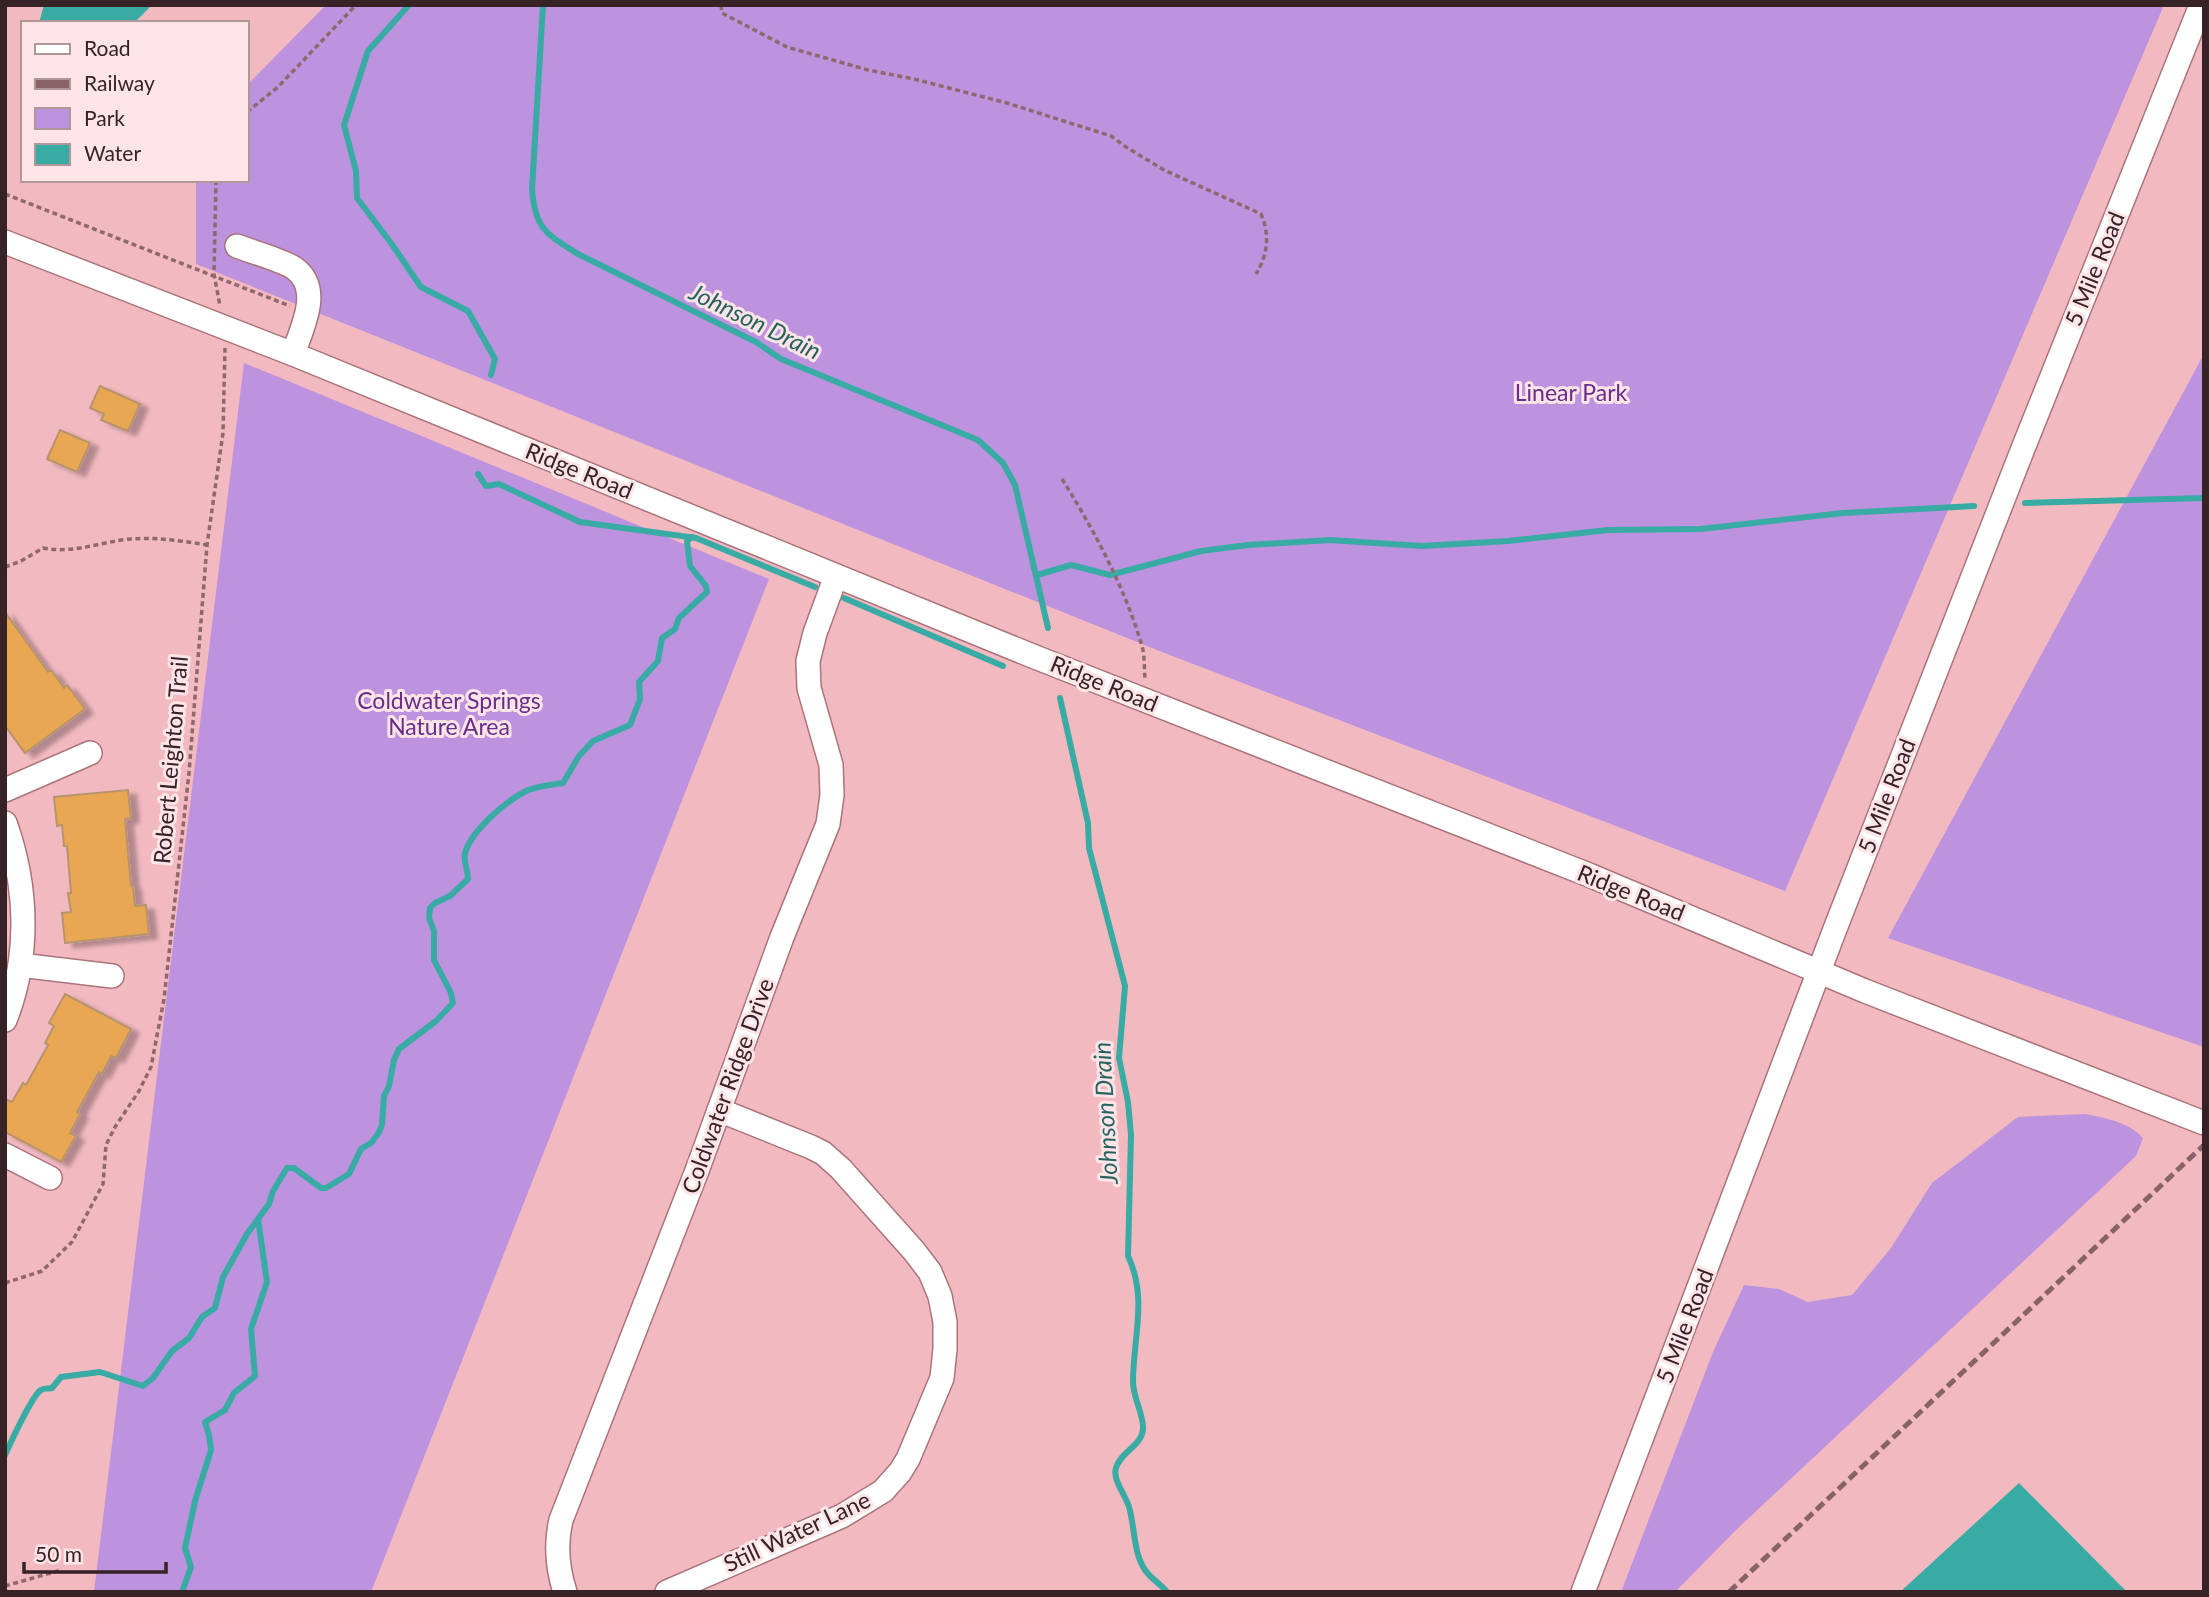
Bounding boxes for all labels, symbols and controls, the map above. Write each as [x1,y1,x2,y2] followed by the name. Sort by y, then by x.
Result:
[21,21,248,182] legend
[84,35,131,60] text: Road
[84,70,155,95] text: Railway
[84,105,125,130] text: Park
[84,140,141,165] text: Water
[2059,208,2130,330] street label: 5 Mile Road
[684,276,826,365] water label: Johnson Drain
[1515,378,1628,406] park label: Linear Park
[522,436,637,504] street label: Ridge Road
[1047,649,1162,717] street label: Ridge Road
[147,655,193,865] street label: Robert Leighton Trail
[357,686,541,740] park label: Coldwater Springs Nature Area
[1851,734,1921,857] street label: 5 Mile Road
[1574,858,1689,926] street label: Ridge Road
[675,974,779,1197] street label: Coldwater Ridge Drive
[1086,1041,1123,1186] water label: Johnson Drain
[1649,1264,1719,1387] street label: 5 Mile Road
[719,1485,874,1577] street label: Still Water Lane
[24,1530,166,1574] scale bar
[35,1541,82,1566] text: 50 m

